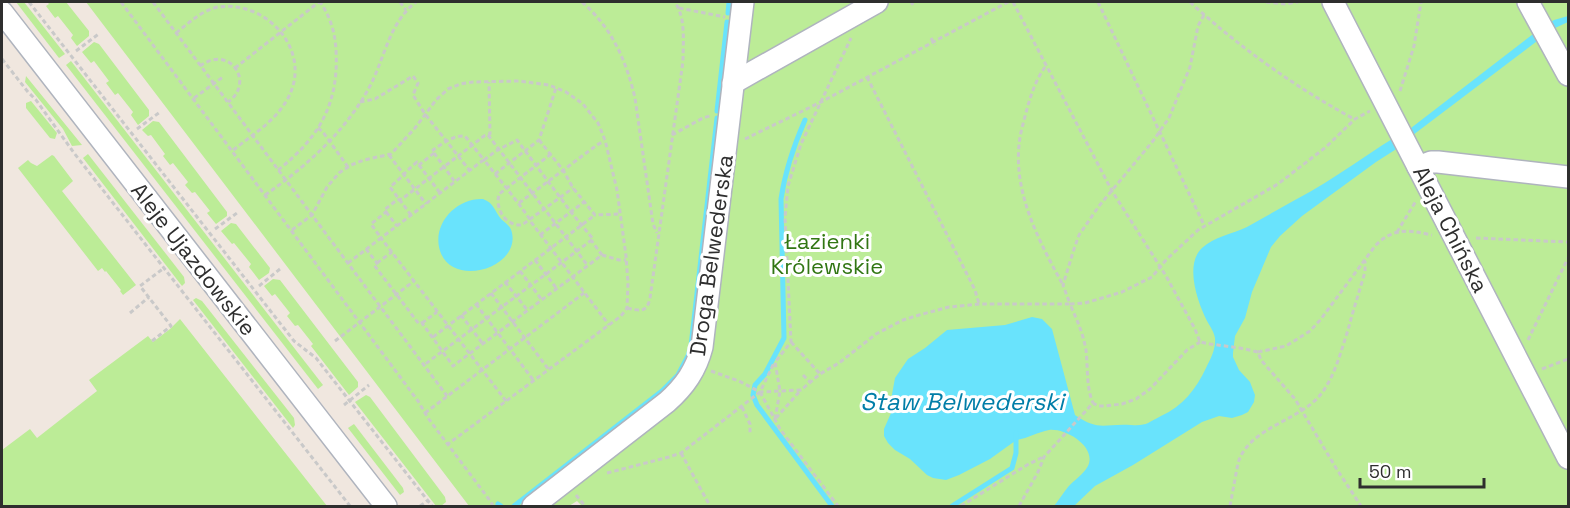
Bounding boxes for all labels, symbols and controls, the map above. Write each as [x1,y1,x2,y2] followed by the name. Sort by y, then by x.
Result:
[683,152,739,357] street label: Droga Belwederska
[1407,161,1495,297] street label: Aleja Chińska
[125,177,263,341] street label: Aleje Ujazdowskie
[771,227,883,280] park label: Łazienki Królewskie
[860,386,1067,417] water label: Staw Belwederski
[1360,451,1484,489] scale bar
[1369,460,1411,483] text: 50 m

